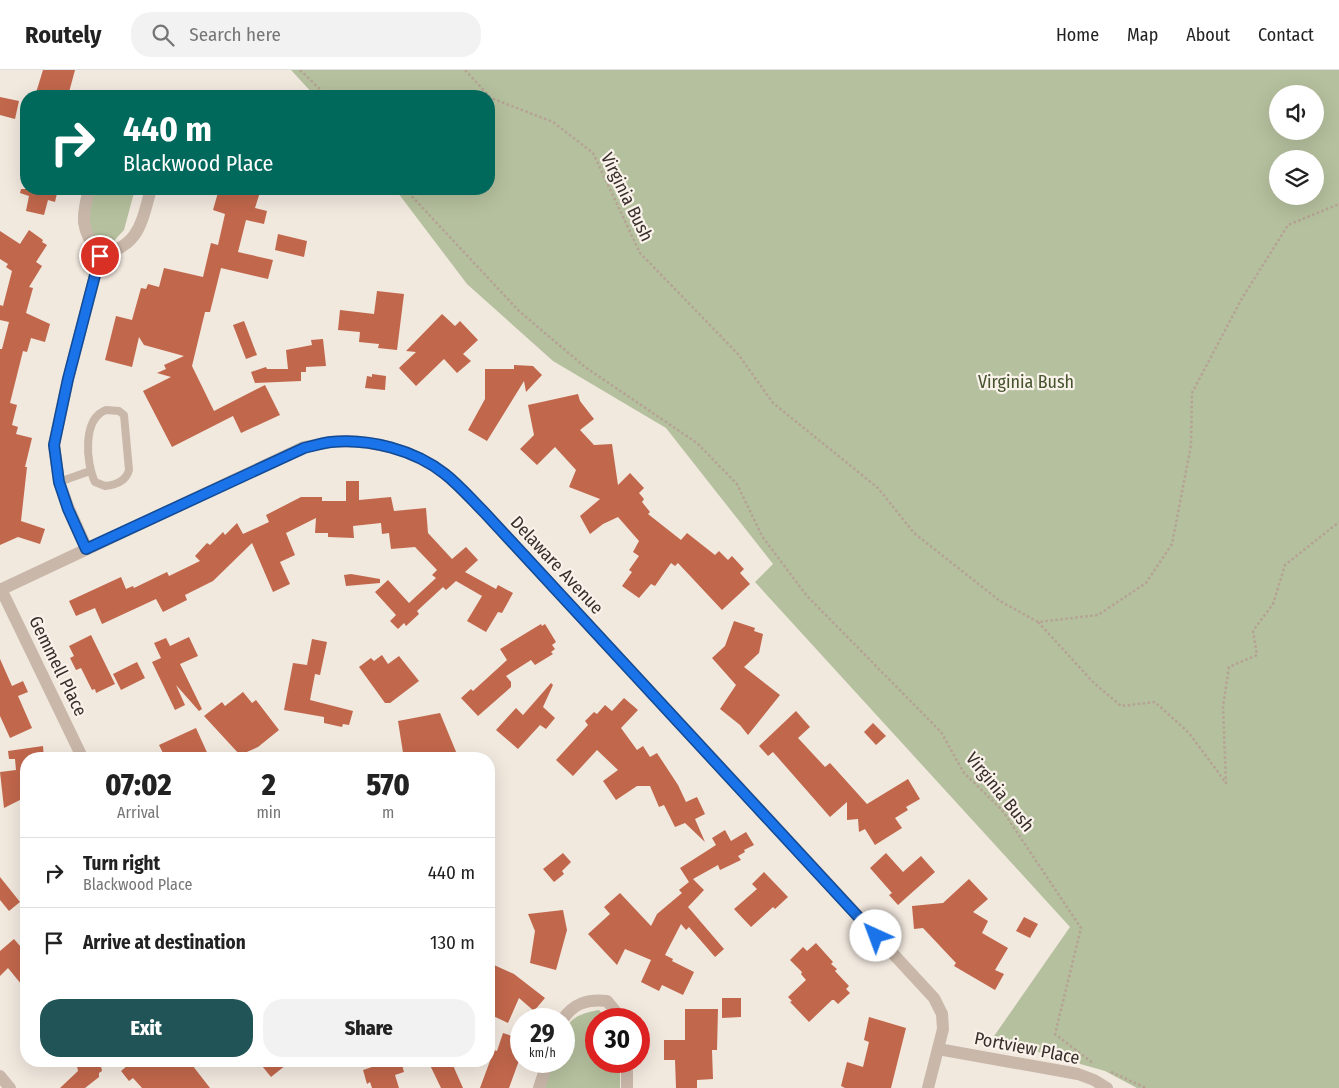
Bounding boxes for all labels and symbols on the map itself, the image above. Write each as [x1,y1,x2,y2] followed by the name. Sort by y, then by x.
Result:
[596,149,658,245] street label: Virginia Bush
[79,235,121,277] pin
[978,371,1074,393] park label: Virginia Bush
[506,511,608,619] street label: Delaware Avenue
[24,612,92,720] street label: Gemmell Place
[961,748,1039,836] street label: Virginia Bush
[849,909,901,961] position arrow
[585,1008,650,1073] speed limit sign: 30
[972,1027,1082,1069] street label: Portview Place

